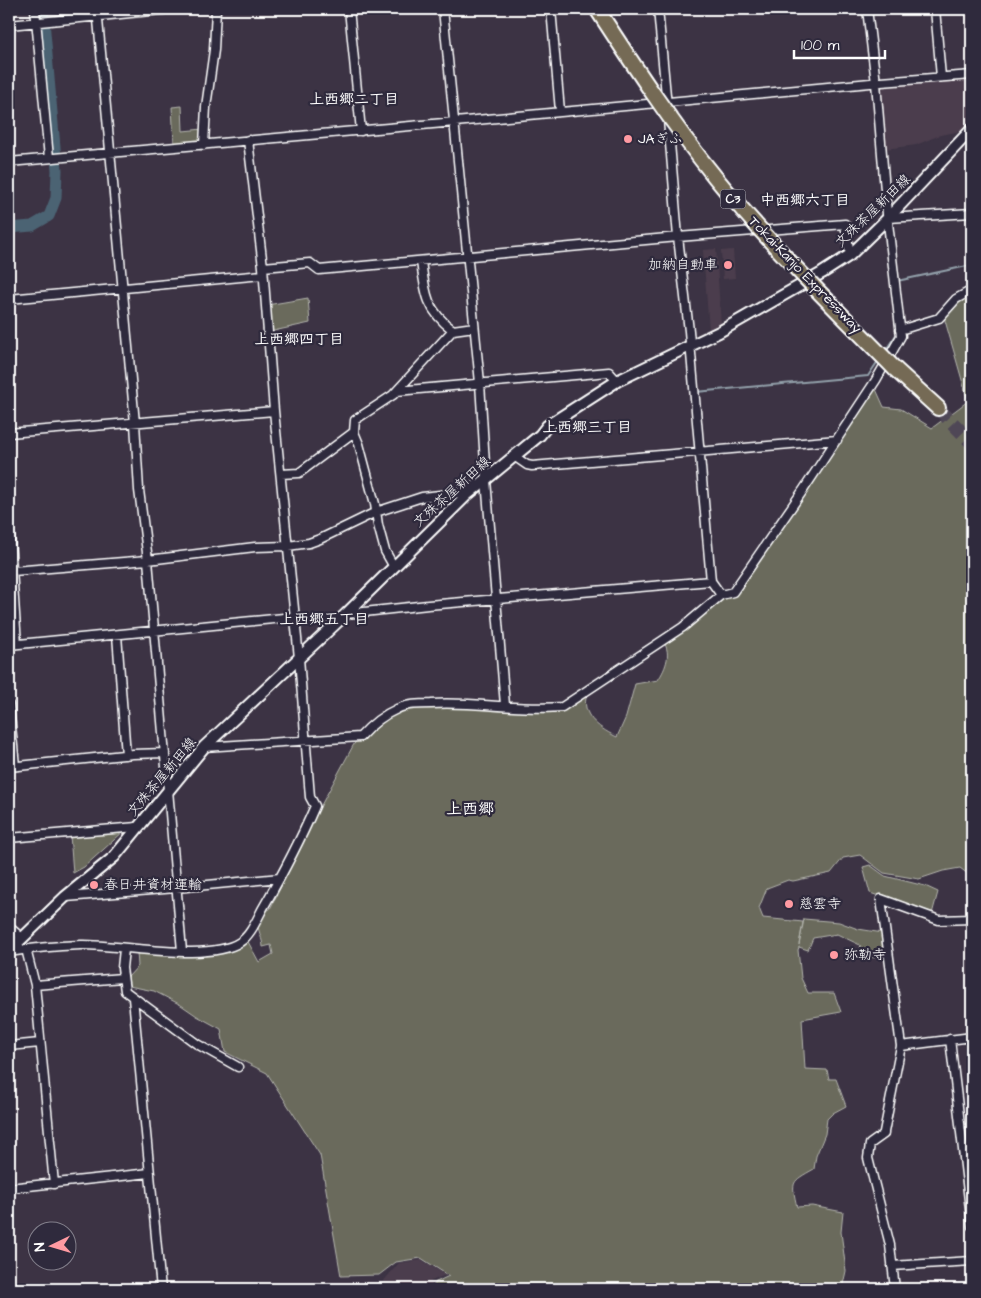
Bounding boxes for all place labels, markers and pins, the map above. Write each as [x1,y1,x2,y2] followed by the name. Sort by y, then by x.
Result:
[638,129,682,149] place label: JAぎふ
[622,133,634,145] marker: JAぎふ
[648,255,718,275] place label: 加納自動車
[722,259,734,271] marker: 加納自動車
[104,875,202,895] place label: 春日井資材運輸
[88,879,100,891] marker: 春日井資材運輸
[799,894,841,914] place label: 慈雲寺
[783,898,795,910] marker: 慈雲寺
[844,945,886,965] place label: 弥勒寺
[828,949,840,961] marker: 弥勒寺

